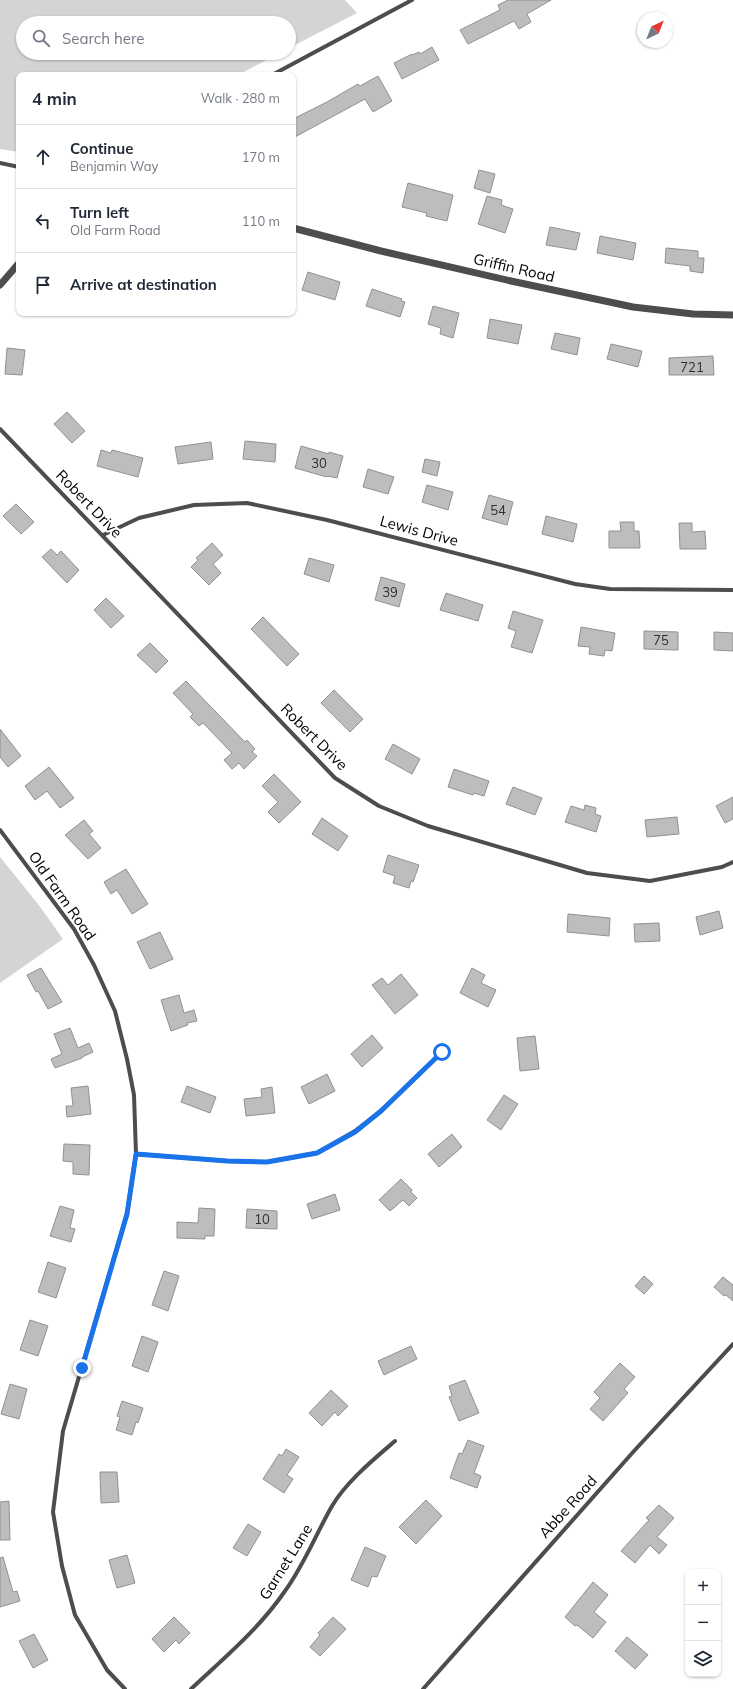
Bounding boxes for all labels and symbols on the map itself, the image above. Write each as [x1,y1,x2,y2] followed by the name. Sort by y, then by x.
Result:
[637,12,673,48] north arrow
[472,249,557,286] street label: Griffin Road
[680,359,704,375] house number: 721
[311,455,327,471] house number: 30
[52,466,126,542] street label: Robert Drive
[490,502,506,518] house number: 54
[378,511,460,550] street label: Lewis Drive
[382,584,398,600] house number: 39
[653,632,669,648] house number: 75
[277,699,352,774] street label: Robert Drive
[25,847,100,944] street label: Old Farm Road
[433,1043,451,1061] route start
[254,1211,270,1227] house number: 10
[73,1359,91,1377] route end
[535,1471,601,1542] street label: Abbe Road
[255,1520,316,1603] street label: Garnet Lane

